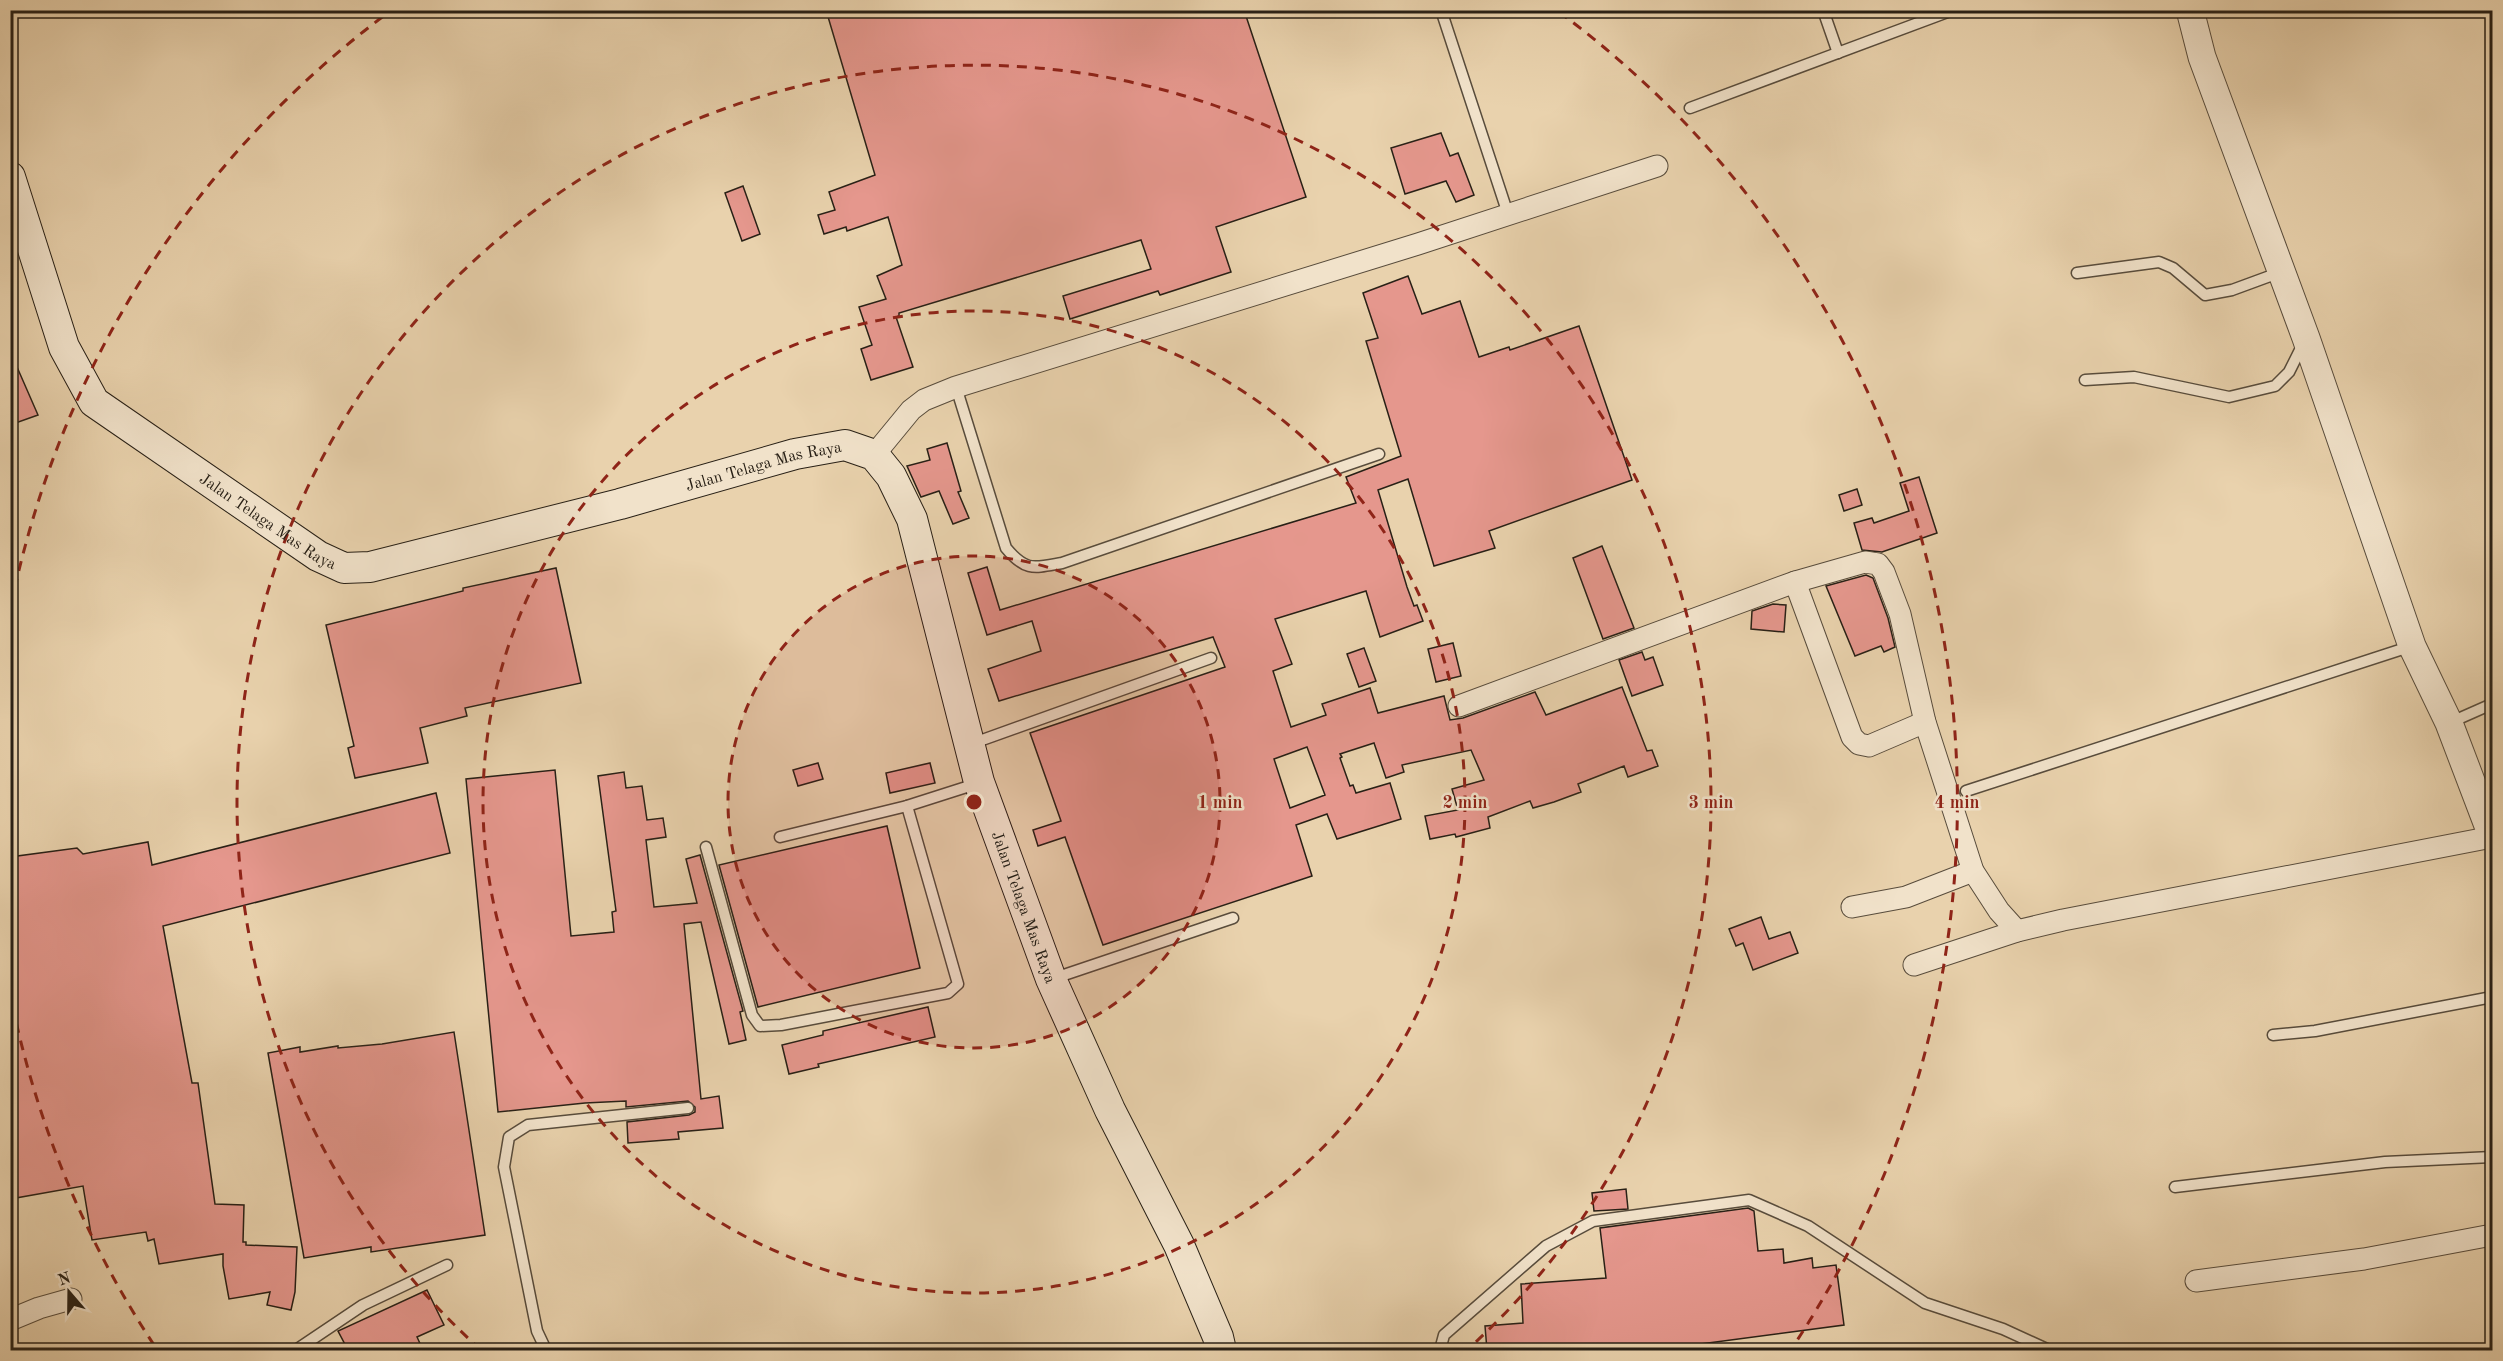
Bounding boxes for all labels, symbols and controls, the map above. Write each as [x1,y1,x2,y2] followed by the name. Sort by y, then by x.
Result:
[684,440,843,495] street label: Jalan Telaga Mas Raya
[196,471,338,573] street label: Jalan Telaga Mas Raya
[964,792,984,812] centre of rings
[1197,794,1243,812] text: 1 min
[1442,794,1488,812] text: 2 min
[1688,794,1734,812] text: 3 min
[1934,794,1980,812] text: 4 min
[988,829,1058,986] street label: Jalan Telaga Mas Raya
[39,1262,99,1322] north arrow
[56,1270,74,1289] text: N

